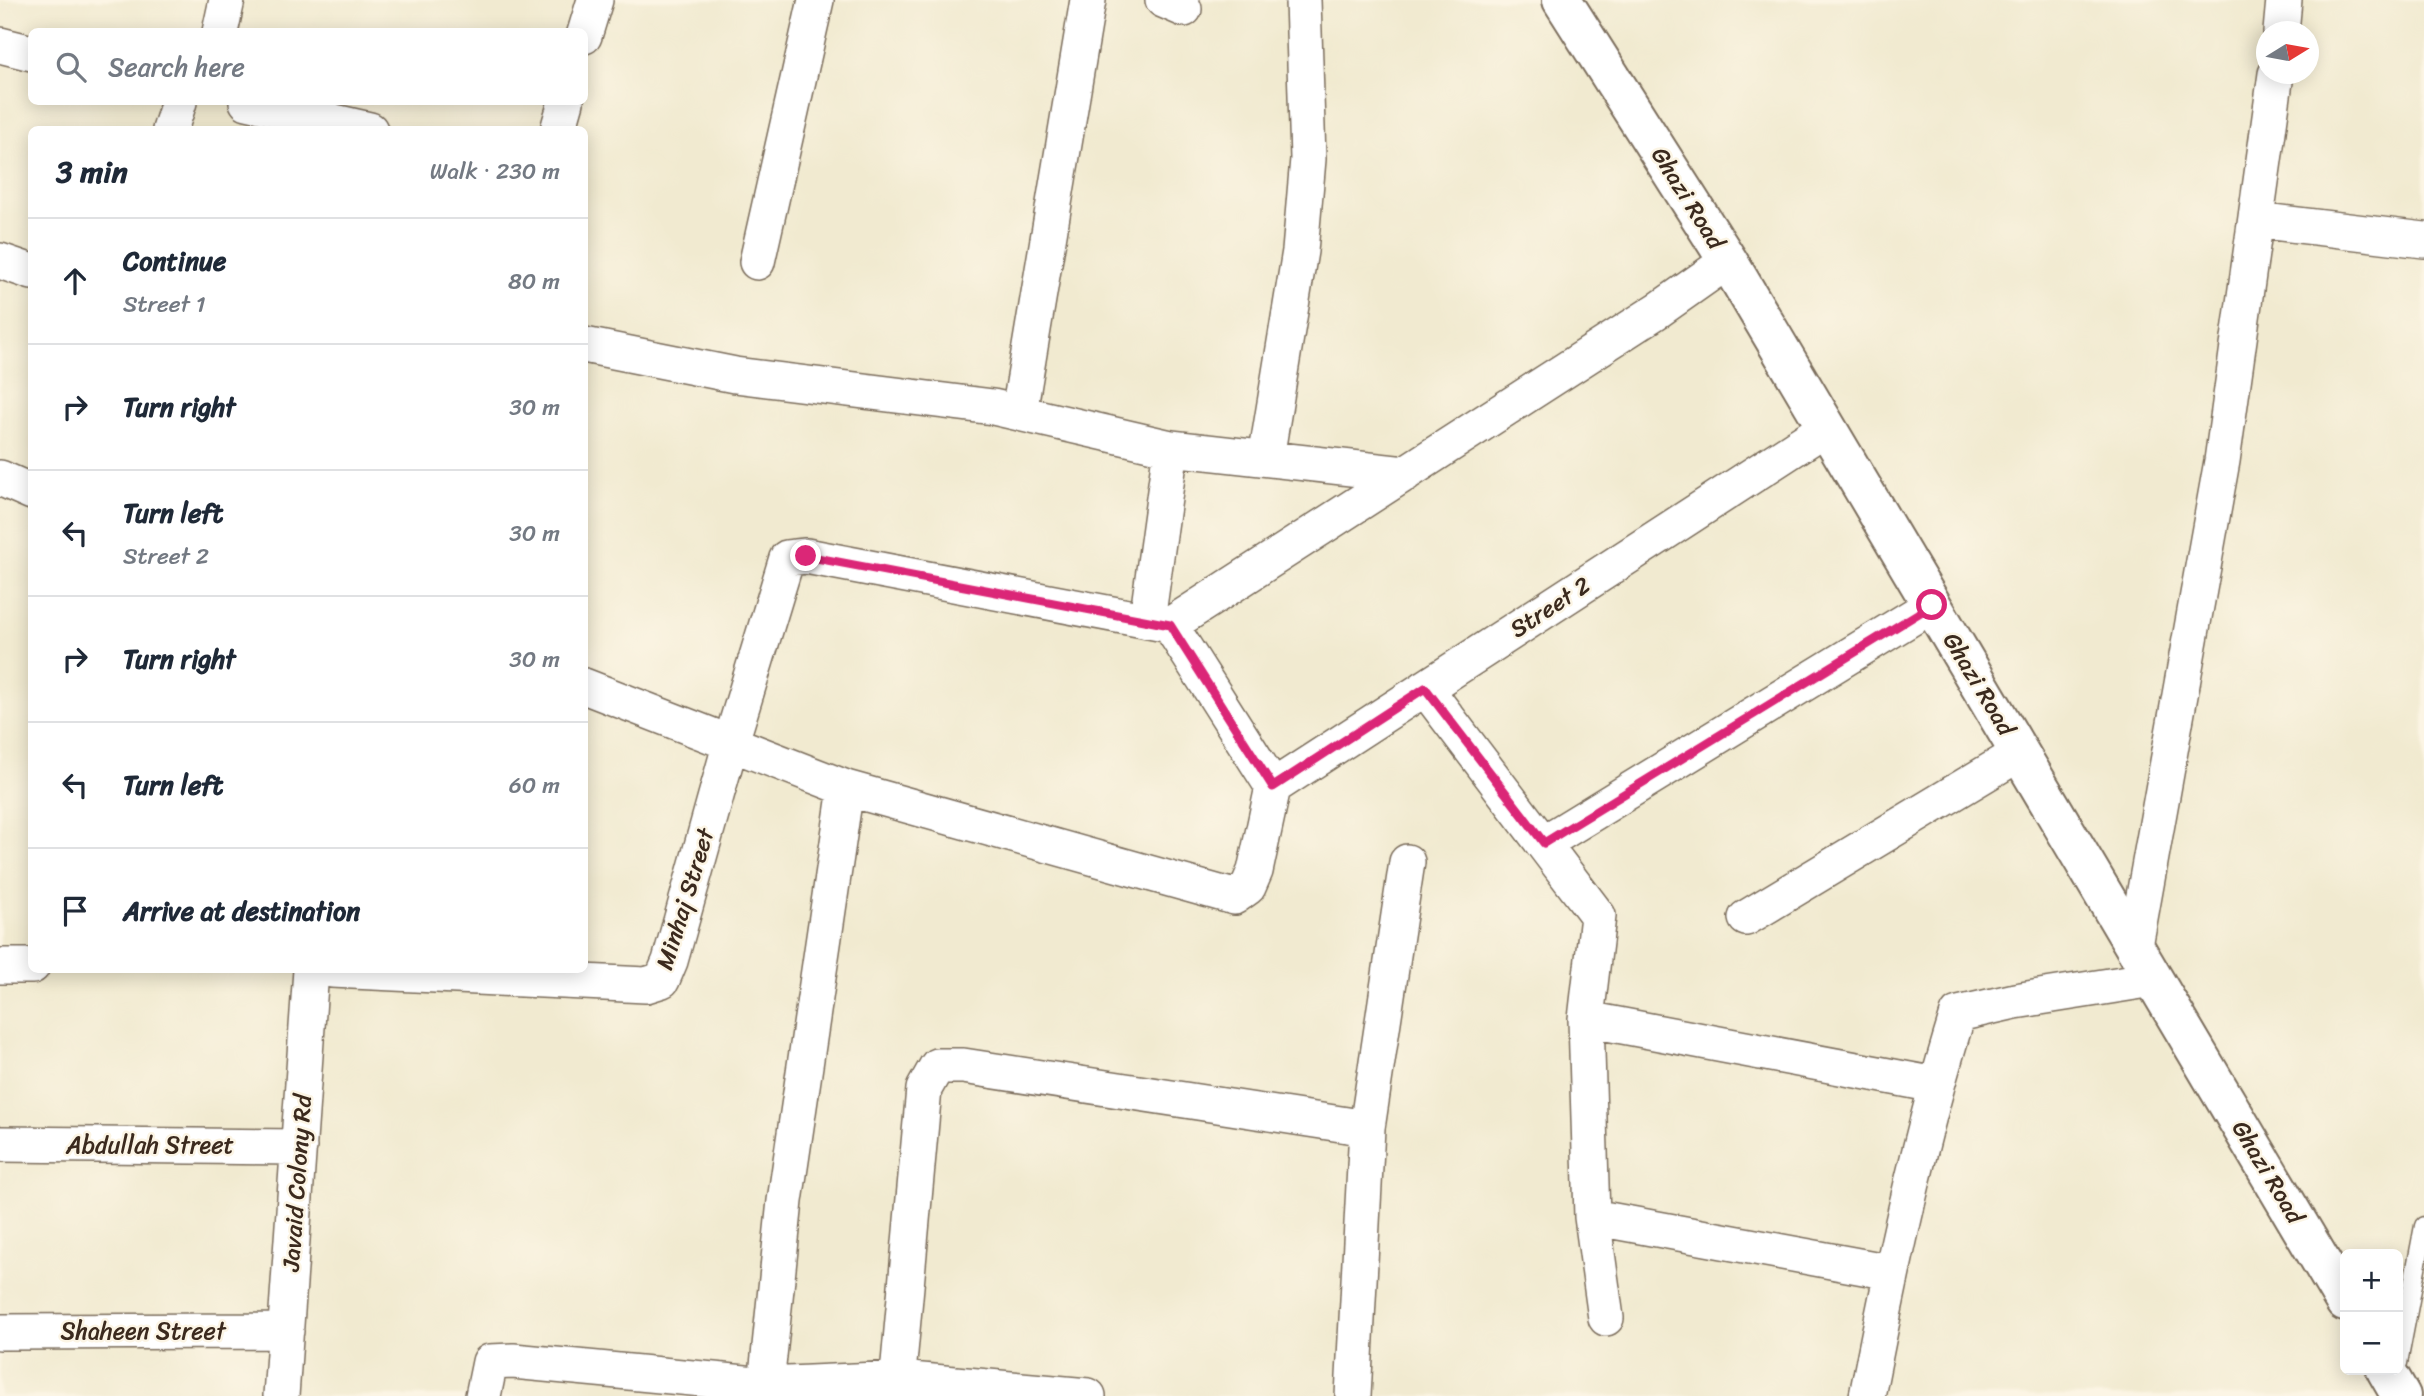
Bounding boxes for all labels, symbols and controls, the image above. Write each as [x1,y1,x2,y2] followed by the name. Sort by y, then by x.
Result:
[2256,21,2319,84] north arrow
[28,28,588,105] search box
[108,44,245,90] text: Search here
[52,48,90,86] icon: search
[1640,138,1737,259] street label: Ghazi Road
[56,145,128,199] text: 3 min
[430,151,560,192] text: Walk · 230 m
[123,238,226,284] text: Continue
[508,261,560,302] text: 80 m
[56,262,94,300] icon: ahead
[123,284,206,325] text: Street 1
[123,384,236,430] text: Turn right
[509,387,560,428] text: 30 m
[56,388,94,426] icon: right
[123,490,223,536] text: Turn left
[509,513,560,554] text: 30 m
[56,514,94,552] icon: left
[123,536,209,577] text: Street 2
[790,540,821,571] route end
[1501,565,1599,649] street label: Street 2
[1916,589,1947,620] route start
[1931,624,2027,745] street label: Ghazi Road
[123,636,236,682] text: Turn right
[509,639,560,680] text: 30 m
[56,640,94,678] icon: right
[123,762,223,808] text: Turn left
[509,765,560,806] text: 60 m
[56,766,94,804] icon: left
[644,822,727,975] street label: Minhaj Street
[123,888,360,934] text: Arrive at destination
[56,892,94,930] icon: arrive
[270,1092,324,1274] street label: Javaid Colony Rd
[2220,1112,2316,1233] street label: Ghazi Road
[65,1124,234,1166] street label: Abdullah Street
[2340,1249,2403,1375] map controls
[2340,1249,2403,1312] button: +
[60,1310,227,1352] street label: Shaheen Street
[2340,1312,2403,1375] button: −

